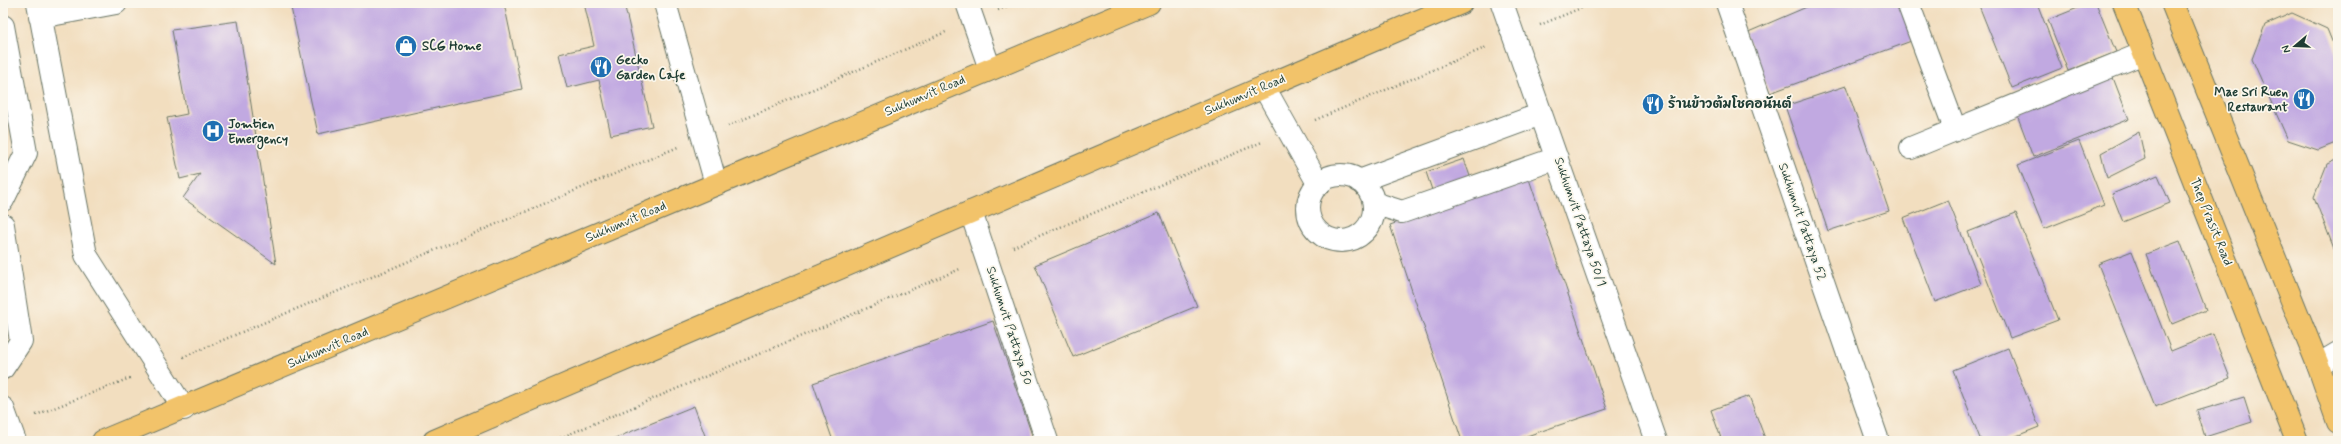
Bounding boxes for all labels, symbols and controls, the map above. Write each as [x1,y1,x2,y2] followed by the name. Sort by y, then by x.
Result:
[2275,26,2315,66] north arrow
[393,33,419,59] shop icon: SCG Home
[422,38,482,55] place label: SCG Home
[2279,43,2294,55] text: N
[616,52,686,84] place label: Gecko Garden Cafe
[588,54,614,80] restaurant icon: Gecko Garden Cafe
[1202,70,1288,120] street label: Sukhumvit Road
[882,71,968,121] street label: Sukhumvit Road
[2214,84,2289,116] place label: Mae Sri Ruen Restaurant
[2291,86,2317,112] restaurant icon: Mae Sri Ruen Restaurant
[1640,91,1666,117] restaurant icon: ร้านข้าวต้มโชคอนันต์
[1668,95,1792,113] place label: ร้านข้าวต้มโชคอนันต์
[228,116,288,150] place label: Jomtien Emergency
[200,118,226,144] hospital icon: Jomtien Emergency
[1550,155,1610,289] street label: Sukhumvit Pattaya 50/1
[1774,161,1830,283] street label: Sukhumvit Pattaya 52
[2186,176,2236,268] street label: Thep Prasit Road
[583,197,669,247] street label: Sukhumvit Road
[982,264,1036,388] street label: Sukhumvit Pattaya 50
[285,323,371,373] street label: Sukhumvit Road

